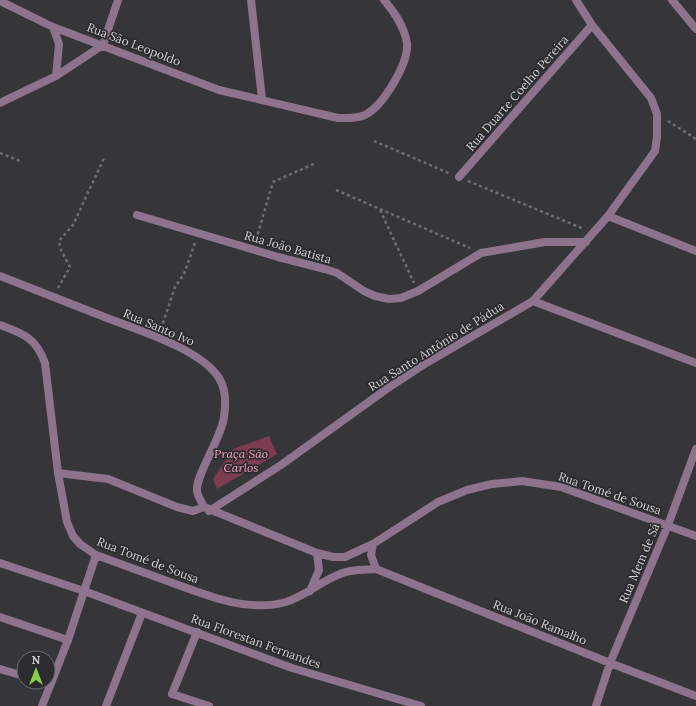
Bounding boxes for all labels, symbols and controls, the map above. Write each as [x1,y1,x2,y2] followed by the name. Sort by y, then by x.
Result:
[85,19,183,69] street label: Rua São Leopoldo
[463,32,571,154] street label: Rua Duarte Coelho Pereira
[243,227,333,267] street label: Rua João Batista
[365,298,507,394] street label: Rua Santo Antônio de Pádua
[121,305,197,349] street label: Rua Santo Ivo
[214,446,268,475] park label: Praça São Carlos
[556,468,664,518] street label: Rua Tomé de Sousa
[615,521,663,605] street label: Rua Mem de Sá
[95,534,201,586] street label: Rua Tomé de Sousa
[491,596,589,648] street label: Rua João Ramalho
[189,610,324,672] street label: Rua Florestan Fernandes
[16,650,56,690] north arrow
[32,653,41,667] text: N

